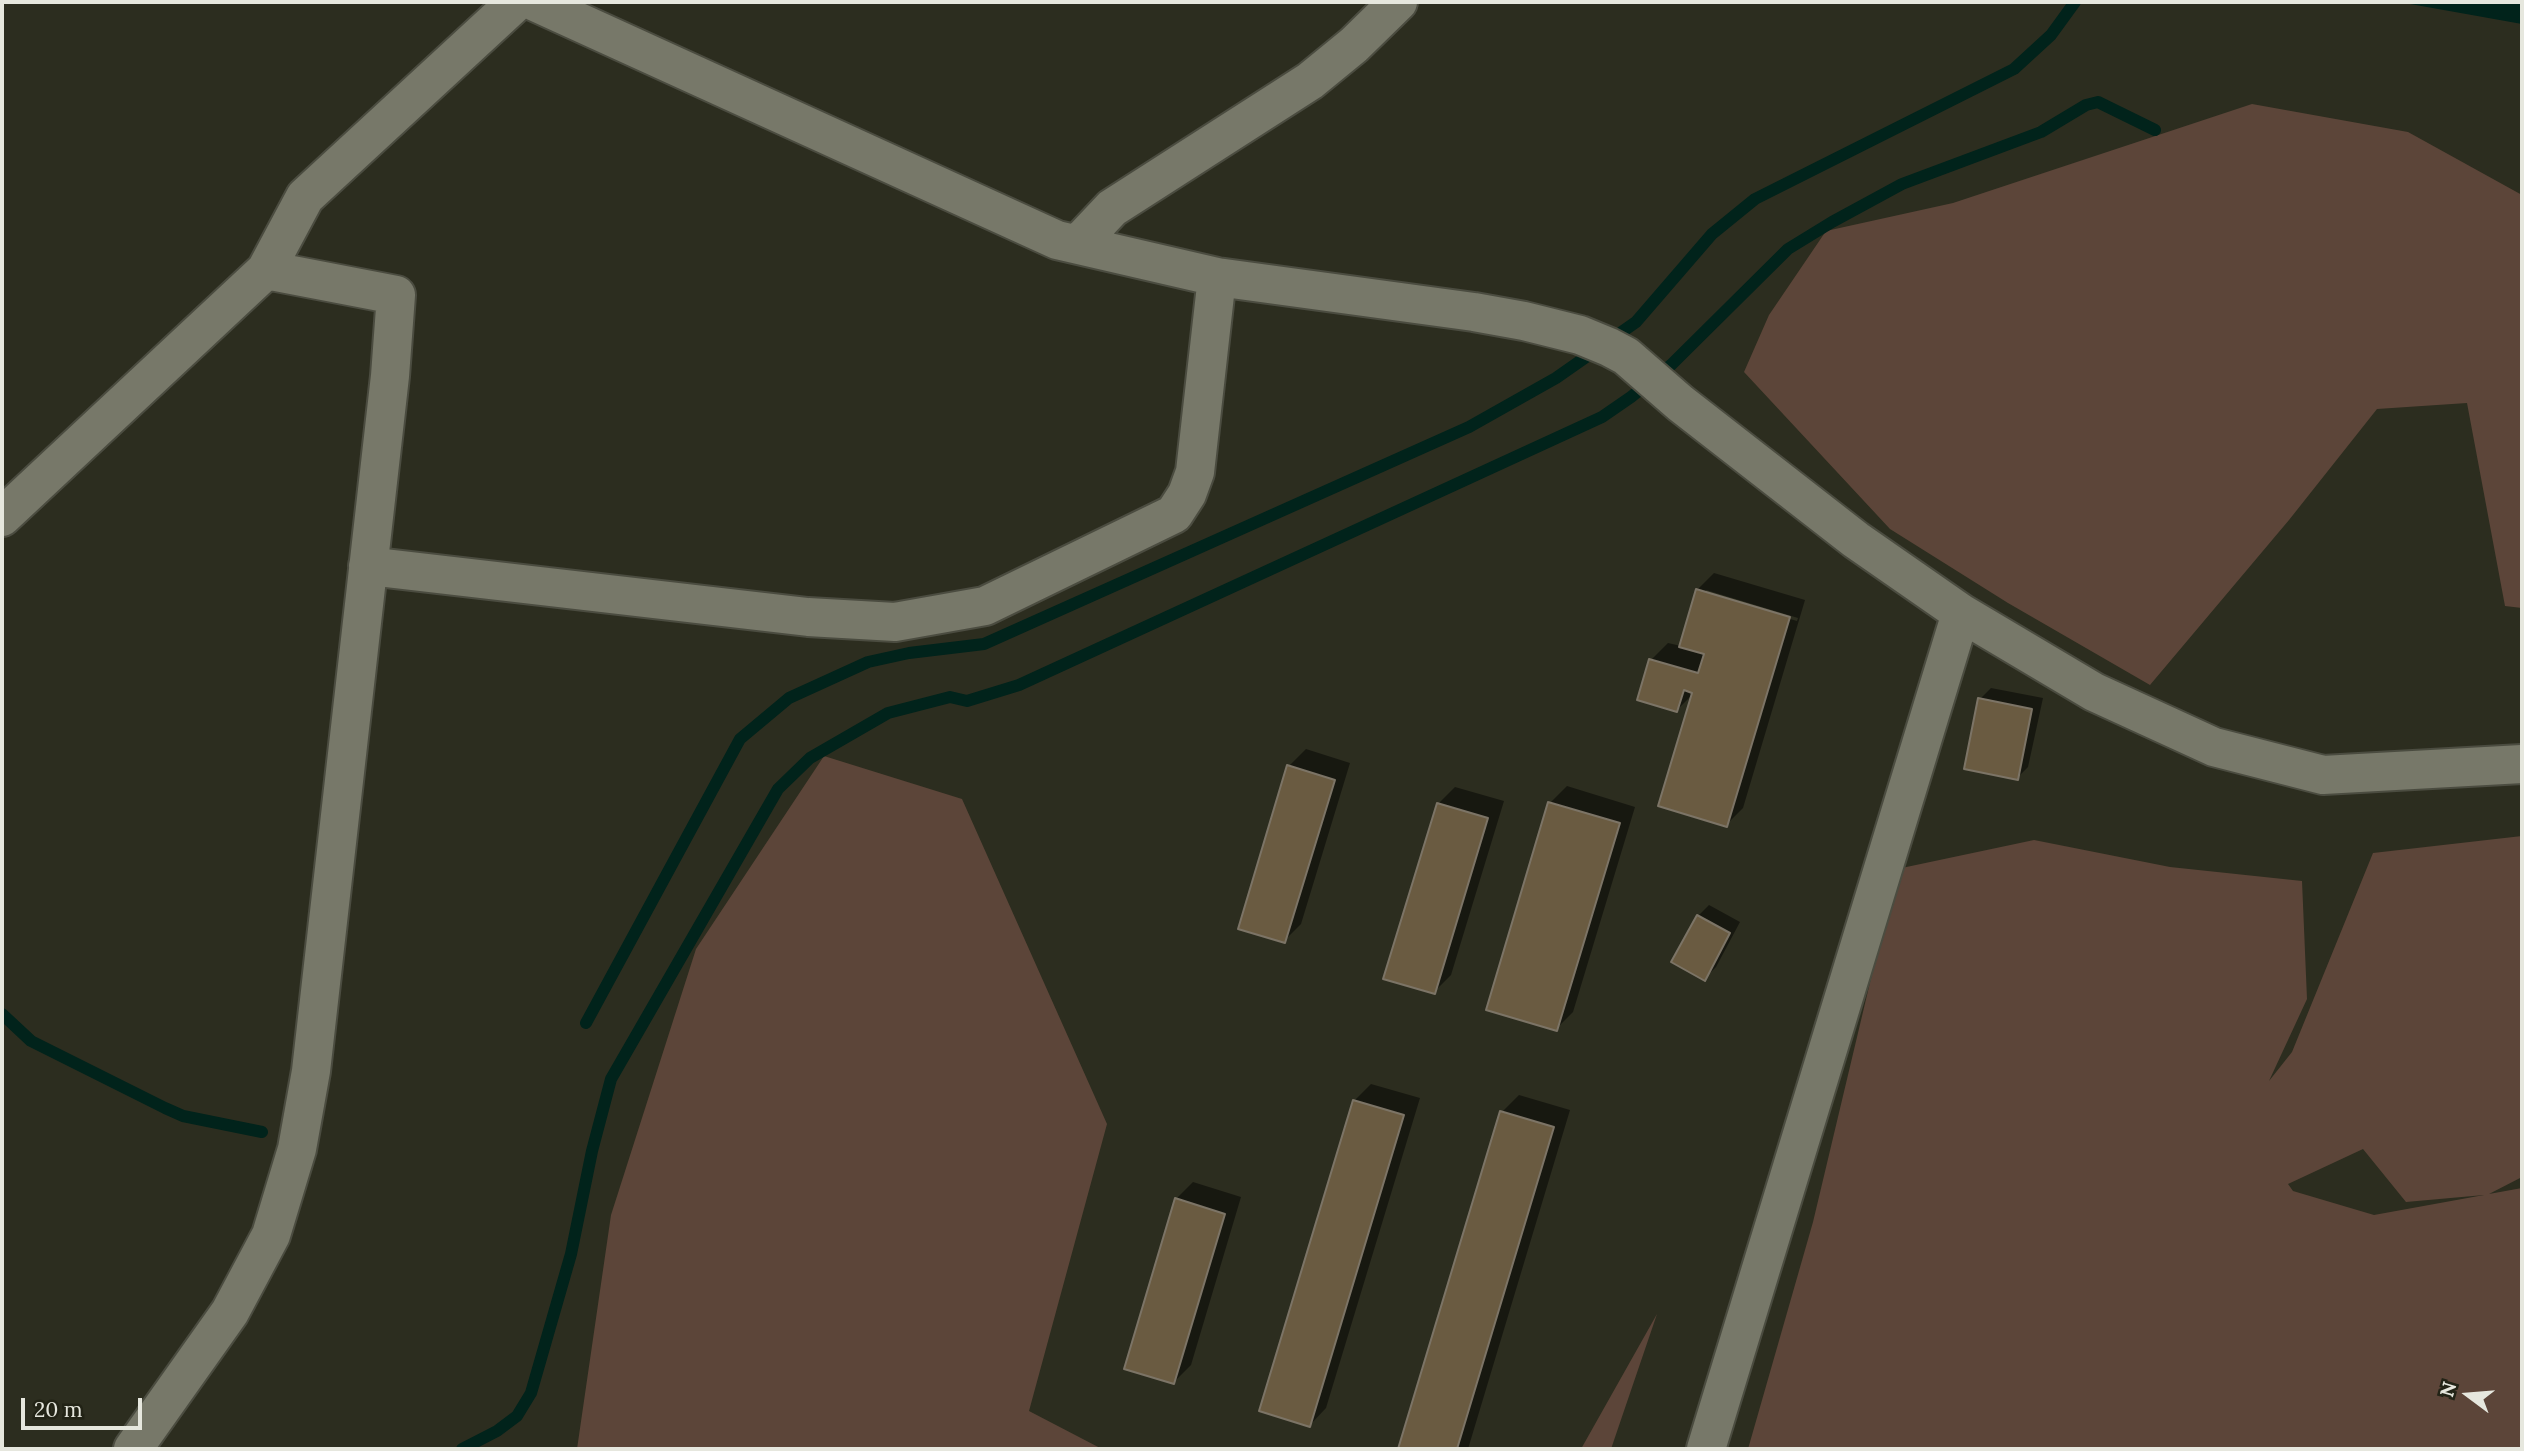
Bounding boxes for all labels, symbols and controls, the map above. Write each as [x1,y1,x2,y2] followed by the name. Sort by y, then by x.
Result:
[2433,1360,2503,1430] north arrow
[2434,1379,2461,1400] text: N
[24,1384,145,1428] scale bar
[34,1396,83,1423] text: 20 m

